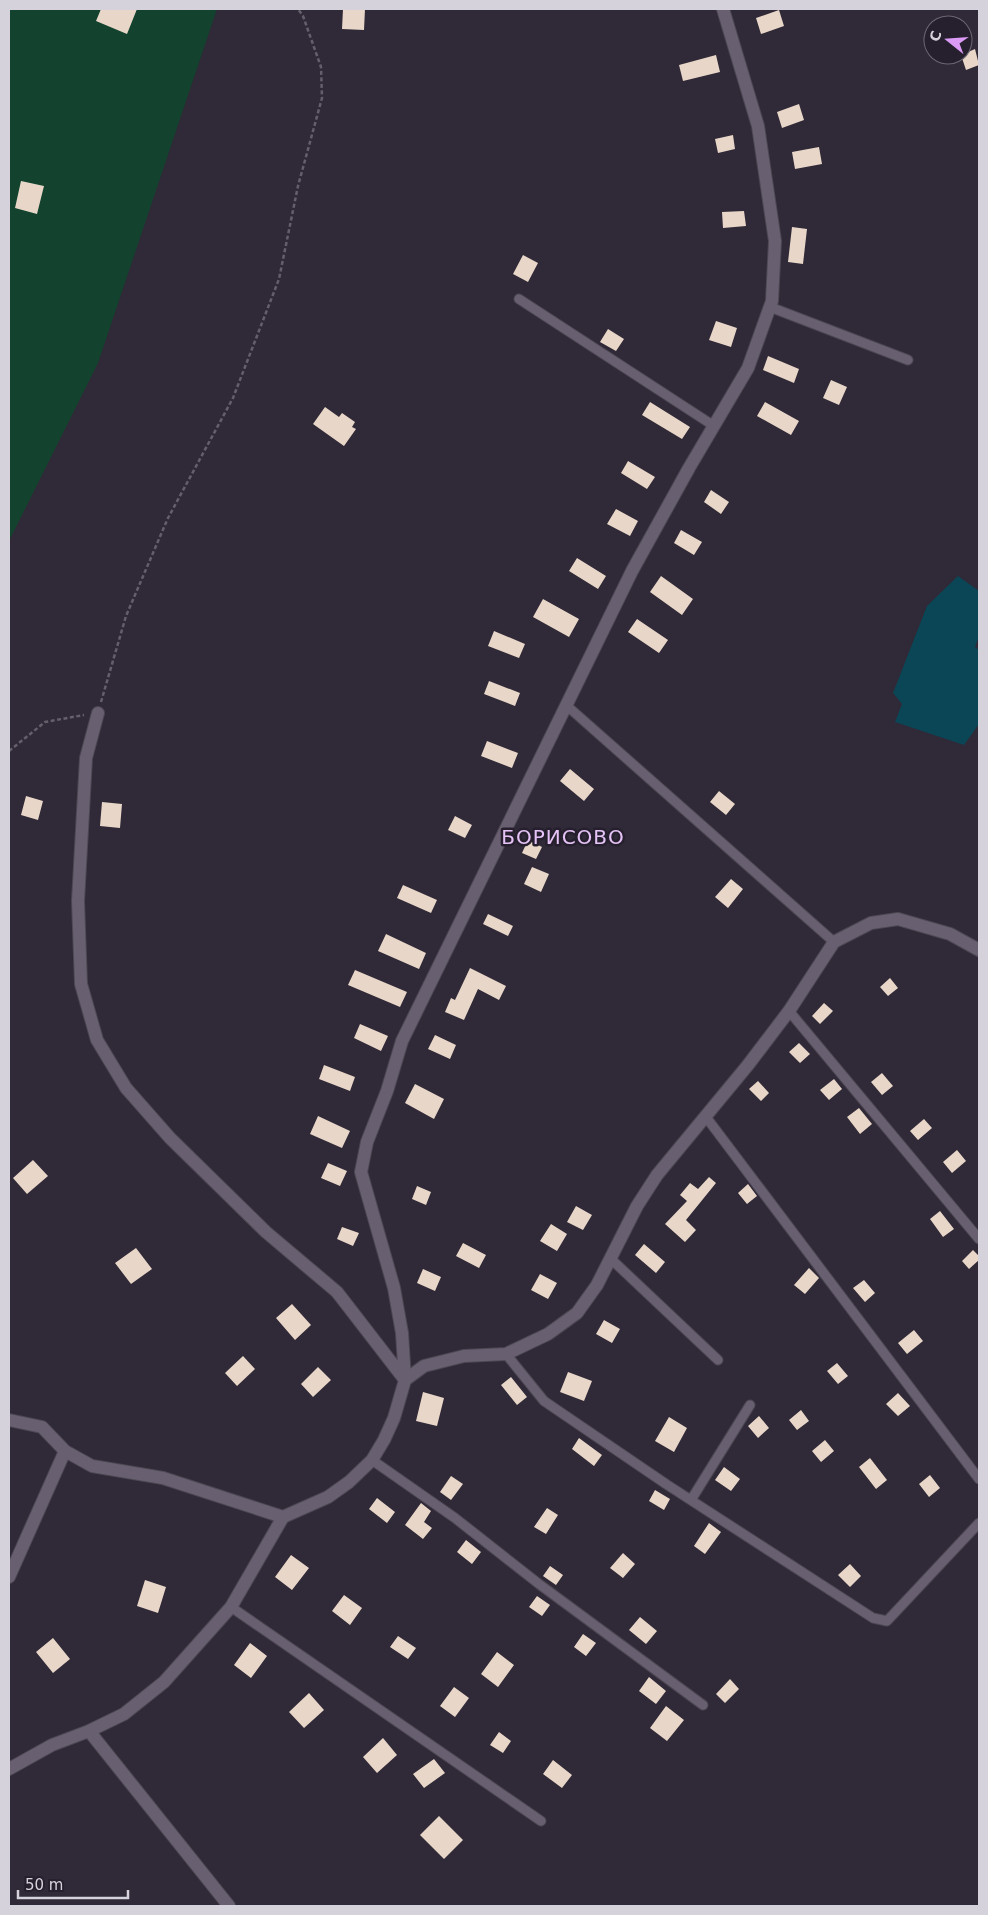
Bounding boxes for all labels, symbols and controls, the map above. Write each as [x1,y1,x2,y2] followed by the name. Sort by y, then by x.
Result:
[923,15,973,65] north arrow
[926,29,945,43] text: С
[501,825,625,849] district label: БОРИСОВО
[18,1868,128,1900] scale bar
[25,1876,63,1894] text: 50 m

